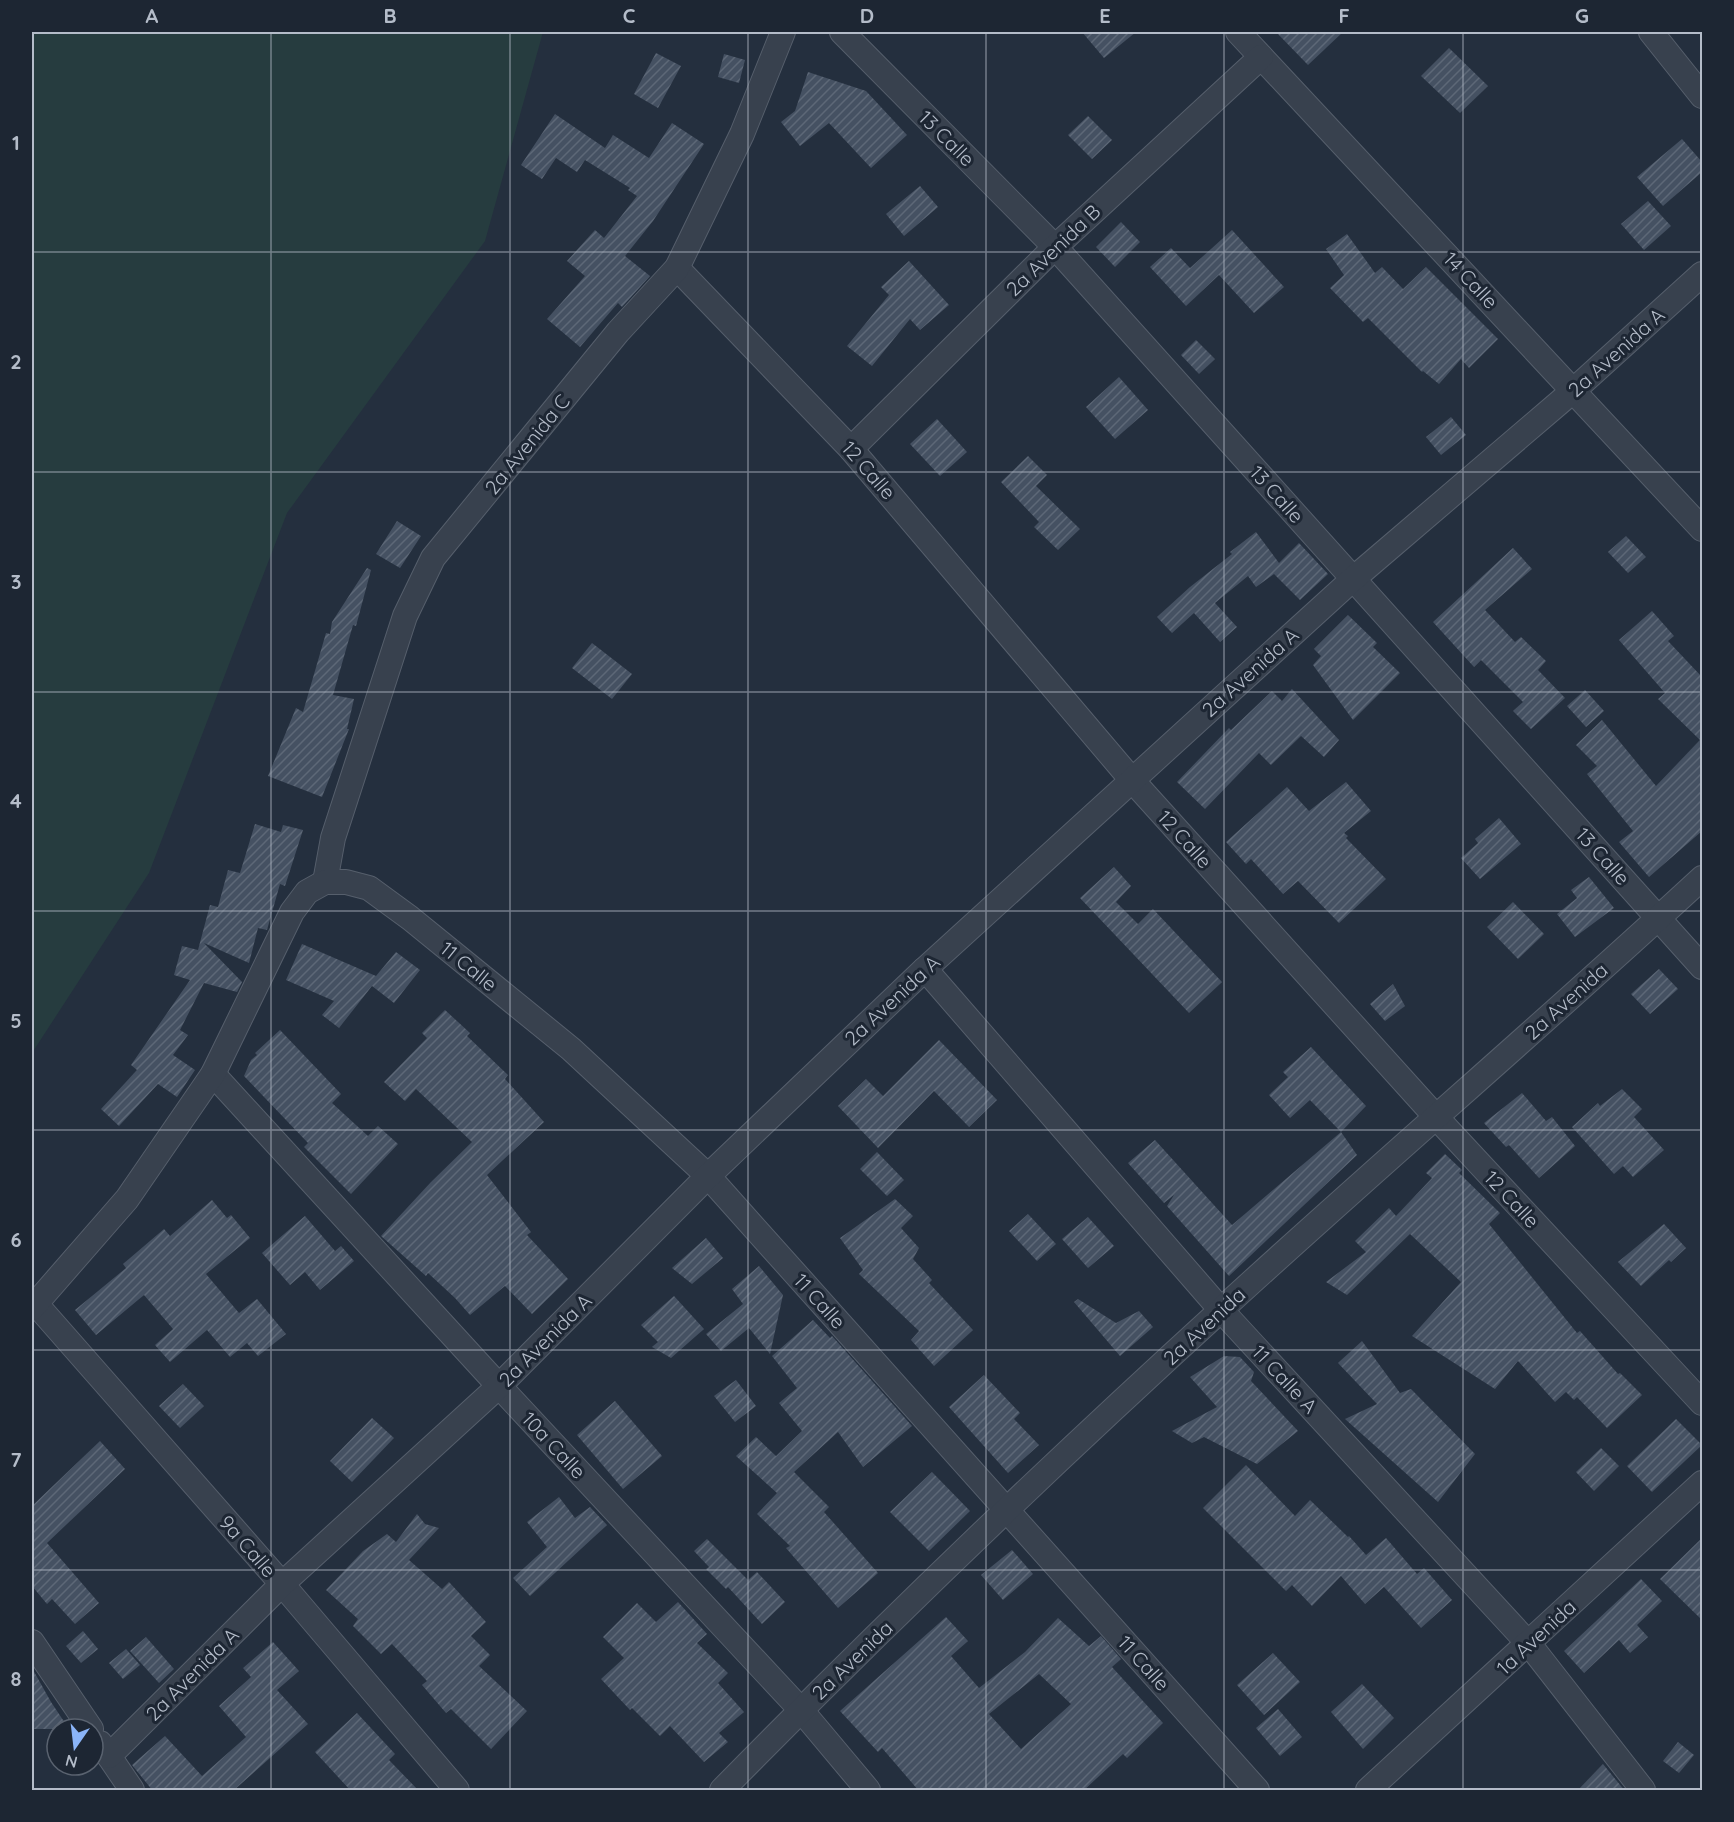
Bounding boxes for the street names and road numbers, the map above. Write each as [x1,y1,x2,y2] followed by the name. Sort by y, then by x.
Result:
[914,105,980,171] street label: 13 Calle
[1001,199,1105,301] street label: 2a Avenida B
[1438,246,1504,314] street label: 14 Calle
[1563,302,1669,402] street label: 2a Avenida A
[479,389,575,499] street label: 2a Avenida C
[837,436,901,504] street label: 12 Calle
[1245,460,1309,528] street label: 13 Calle
[1197,622,1303,722] street label: 2a Avenida A
[1152,805,1218,873] street label: 12 Calle
[1571,822,1635,890] street label: 13 Calle
[436,936,502,996] street label: 11 Calle
[839,949,945,1051] street label: 2a Avenida A
[1519,957,1613,1045] street label: 2a Avenida
[1479,1165,1545,1233] street label: 12 Calle
[789,1268,851,1334] street label: 11 Calle
[1158,1282,1250,1370] street label: 2a Avenida
[493,1288,597,1392] street label: 2a Avenida A
[1247,1340,1323,1418] street label: 11 Calle A
[517,1406,591,1484] street label: 10a Calle
[214,1510,282,1582] street label: 9a Calle
[1491,1594,1581,1680] street label: 1a Avenida
[806,1615,898,1705] street label: 2a Avenida
[140,1622,244,1726] street label: 2a Avenida A
[1113,1630,1175,1696] street label: 11 Calle

